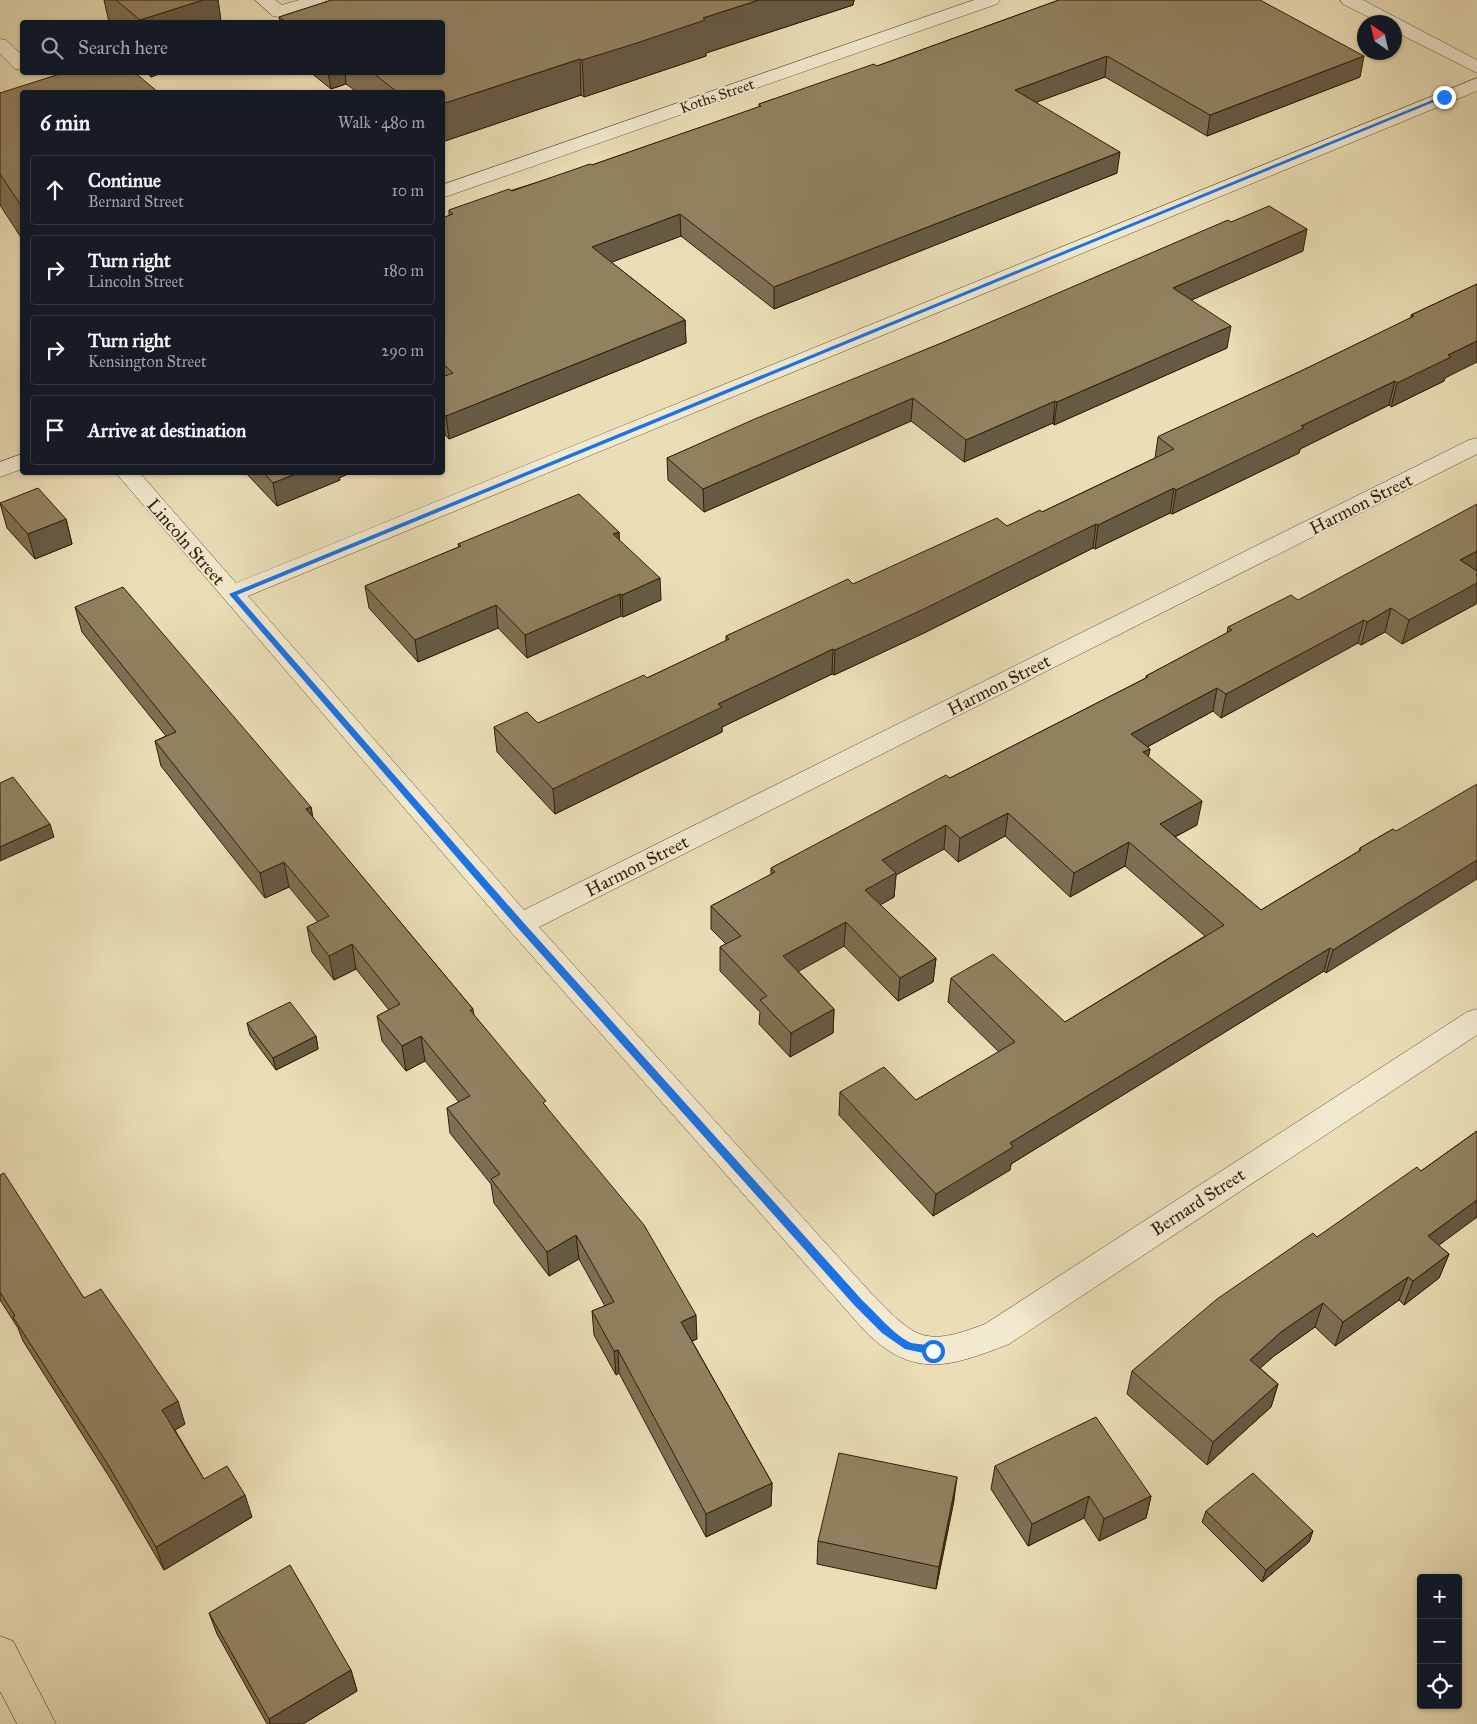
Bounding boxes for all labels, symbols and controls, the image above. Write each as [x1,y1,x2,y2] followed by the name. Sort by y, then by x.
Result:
[1357,15,1402,60] north arrow
[20,20,445,75] search box
[38,34,66,62] icon: search
[78,36,168,59] text: Search here
[677,75,757,117] street label: Koths Street
[1433,86,1456,109] route end
[40,110,90,136] text: 6 min
[338,113,425,132] text: Walk · 480 m
[88,169,161,192] text: Continue
[41,176,69,204] icon: ahead
[392,181,424,200] text: 10 m
[88,192,184,211] text: Bernard Street
[88,249,171,272] text: Turn right
[41,256,69,284] icon: right
[383,261,424,280] text: 180 m
[88,272,184,291] text: Lincoln Street
[88,329,171,352] text: Turn right
[41,336,69,364] icon: right
[381,341,424,360] text: 290 m
[88,352,207,371] text: Kensington Street
[41,416,69,444] icon: arrive
[88,419,246,442] text: Arrive at destination
[1306,468,1417,539] street label: Harmon Street
[142,494,230,590] street label: Lincoln Street
[944,649,1055,720] street label: Harmon Street
[582,830,693,901] street label: Harmon Street
[1147,1163,1250,1241] street label: Bernard Street
[922,1340,945,1363] route start
[1417,1574,1462,1709] map controls
[1417,1574,1462,1619] button: +
[1417,1619,1462,1664] button: −
[1417,1664,1462,1709] button: locate

